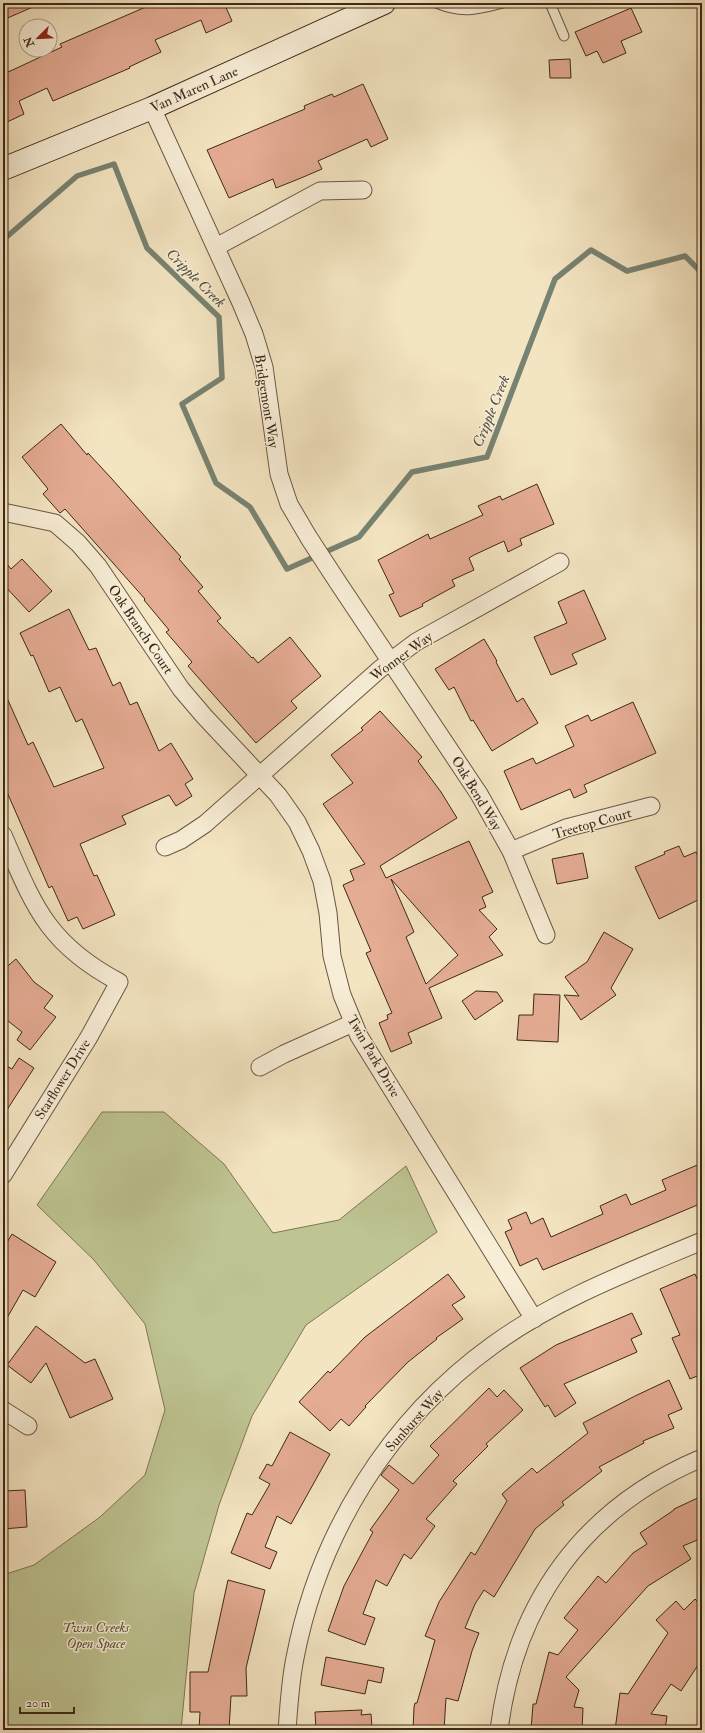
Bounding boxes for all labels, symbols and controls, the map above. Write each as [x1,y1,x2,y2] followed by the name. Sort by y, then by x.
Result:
[18,18,58,58] north arrow
[21,34,38,50] text: N
[148,63,241,116] street label: Van Maren Lane
[162,245,229,312] water label: Cripple Creek
[250,353,282,450] street label: Bridgemont Way
[468,372,515,450] water label: Cripple Creek
[104,581,177,678] street label: Oak Branch Court
[366,628,437,686] street label: Wonner Way
[447,753,506,835] street label: Oak Bend Way
[551,804,634,844] street label: Treetop Court
[343,1012,404,1100] street label: Twin Park Drive
[31,1036,94,1123] street label: Starflower Drive
[382,1385,448,1456] street label: Sunburst Way
[63,1619,130,1652] park label: Twin Creeks Open Space
[20,1689,74,1715] scale bar
[26,1696,51,1711] text: 20 m

